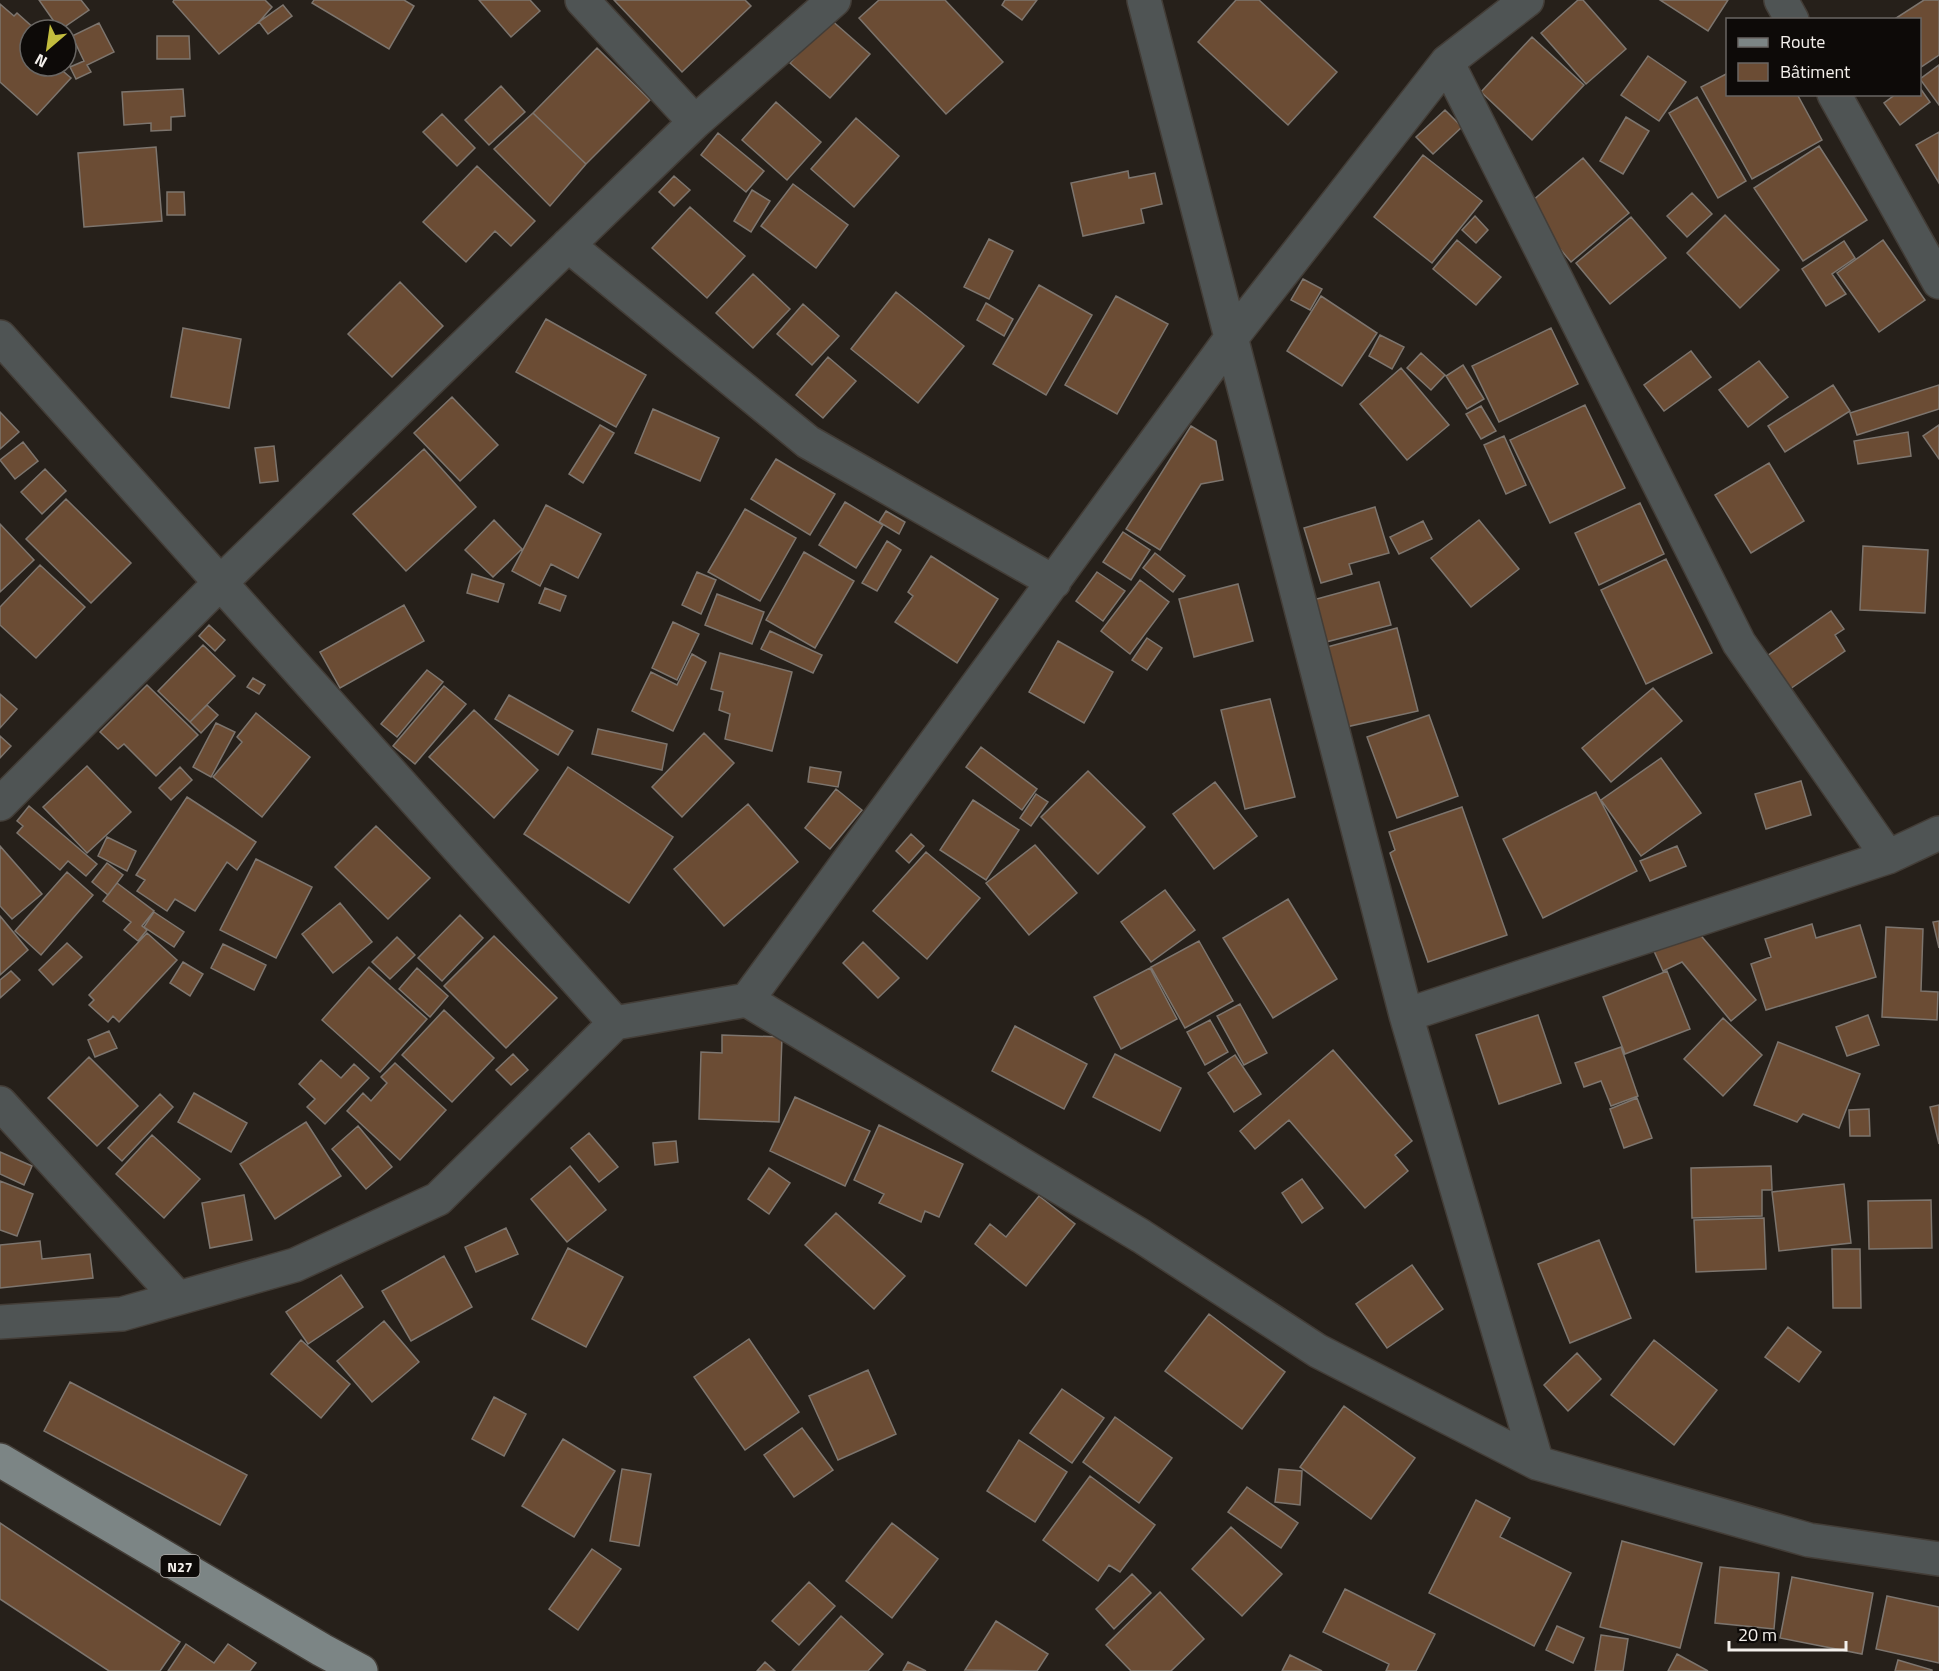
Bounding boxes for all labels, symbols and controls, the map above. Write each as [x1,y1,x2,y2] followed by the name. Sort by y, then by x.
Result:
[18,18,78,78] north arrow
[1726,18,1921,96] legend
[1780,28,1825,55] text: Route
[30,48,51,74] text: N
[1780,58,1851,85] text: Bâtiment
[160,1555,200,1577] road number: N27
[1729,1614,1846,1652] scale bar
[1738,1621,1777,1648] text: 20 m

